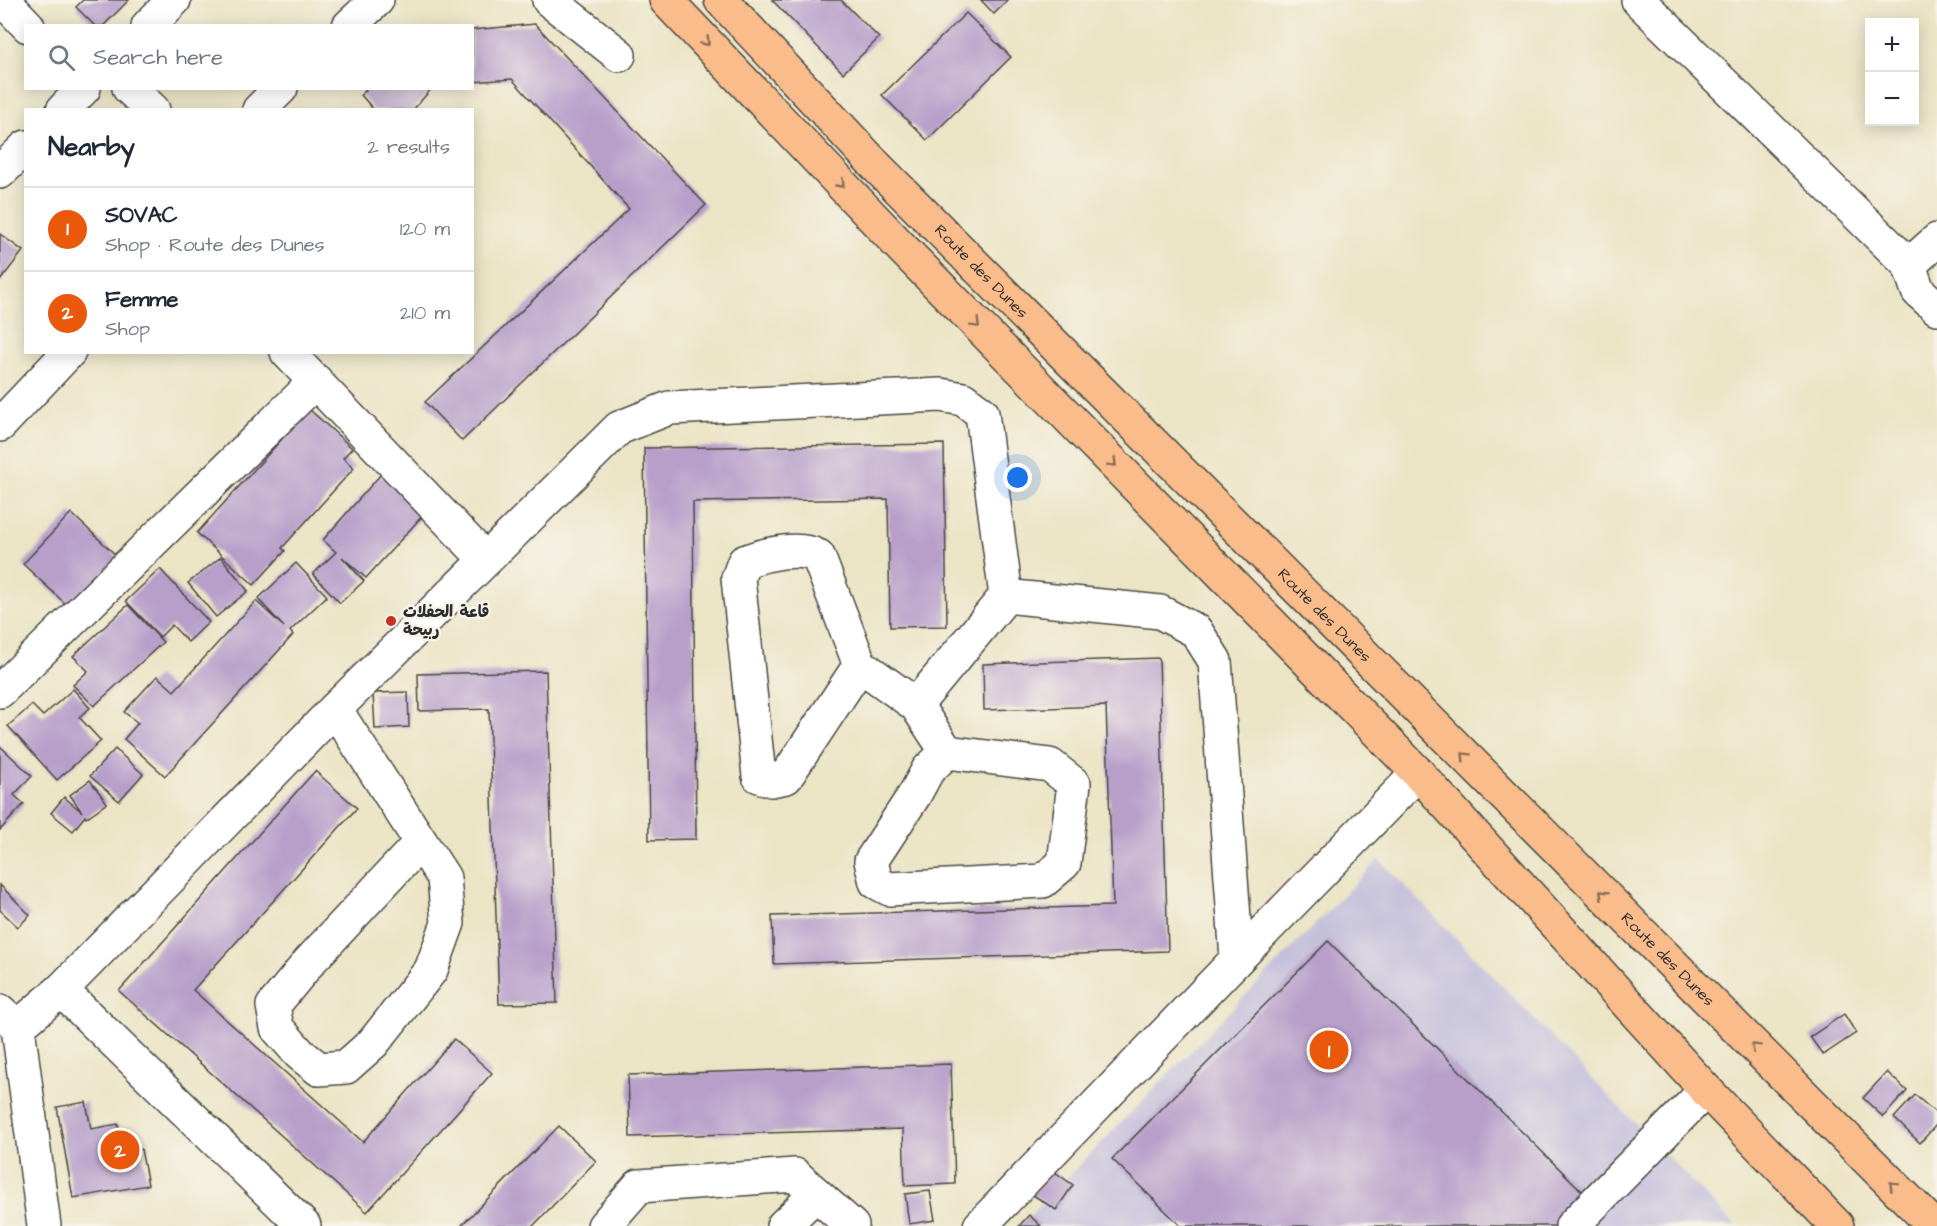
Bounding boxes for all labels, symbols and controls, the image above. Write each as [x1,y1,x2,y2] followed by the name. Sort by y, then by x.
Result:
[1865,18,1919,126] map controls
[1865,18,1919,72] button: +
[24,24,474,90] search box
[699,36,710,46] one-way arrow
[45,41,78,74] icon: search
[93,42,223,73] text: Search here
[1865,72,1919,126] button: −
[48,129,135,165] text: Nearby
[367,133,450,161] text: 2 results
[833,176,844,187] one-way arrow
[105,200,177,231] text: SOVAC
[66,215,69,243] text: 1
[400,215,450,243] text: 120 m
[929,220,1033,323] street label: Route des Dunes
[105,231,325,259] text: Shop · Route des Dunes
[105,284,178,315] text: Femme
[62,299,73,327] text: 2
[400,299,450,327] text: 210 m
[105,315,150,343] text: Shop
[969,316,980,327] one-way arrow
[1106,456,1117,466] one-way arrow
[1003,463,1032,492] your location
[1273,564,1376,667] street label: Route des Dunes
[403,601,489,641] place label: قاعة الحفلات ربيحة
[384,614,398,628] marker: قاعة الحفلات ربيحة
[1461,752,1472,763] one-way arrow
[1599,890,1610,901] one-way arrow
[1616,907,1720,1011] street label: Route des Dunes
[1310,1028,1348,1072] pin: 1
[1752,1043,1763,1054] one-way arrow
[100,1128,140,1172] pin: 2
[1889,1181,1900,1192] one-way arrow

